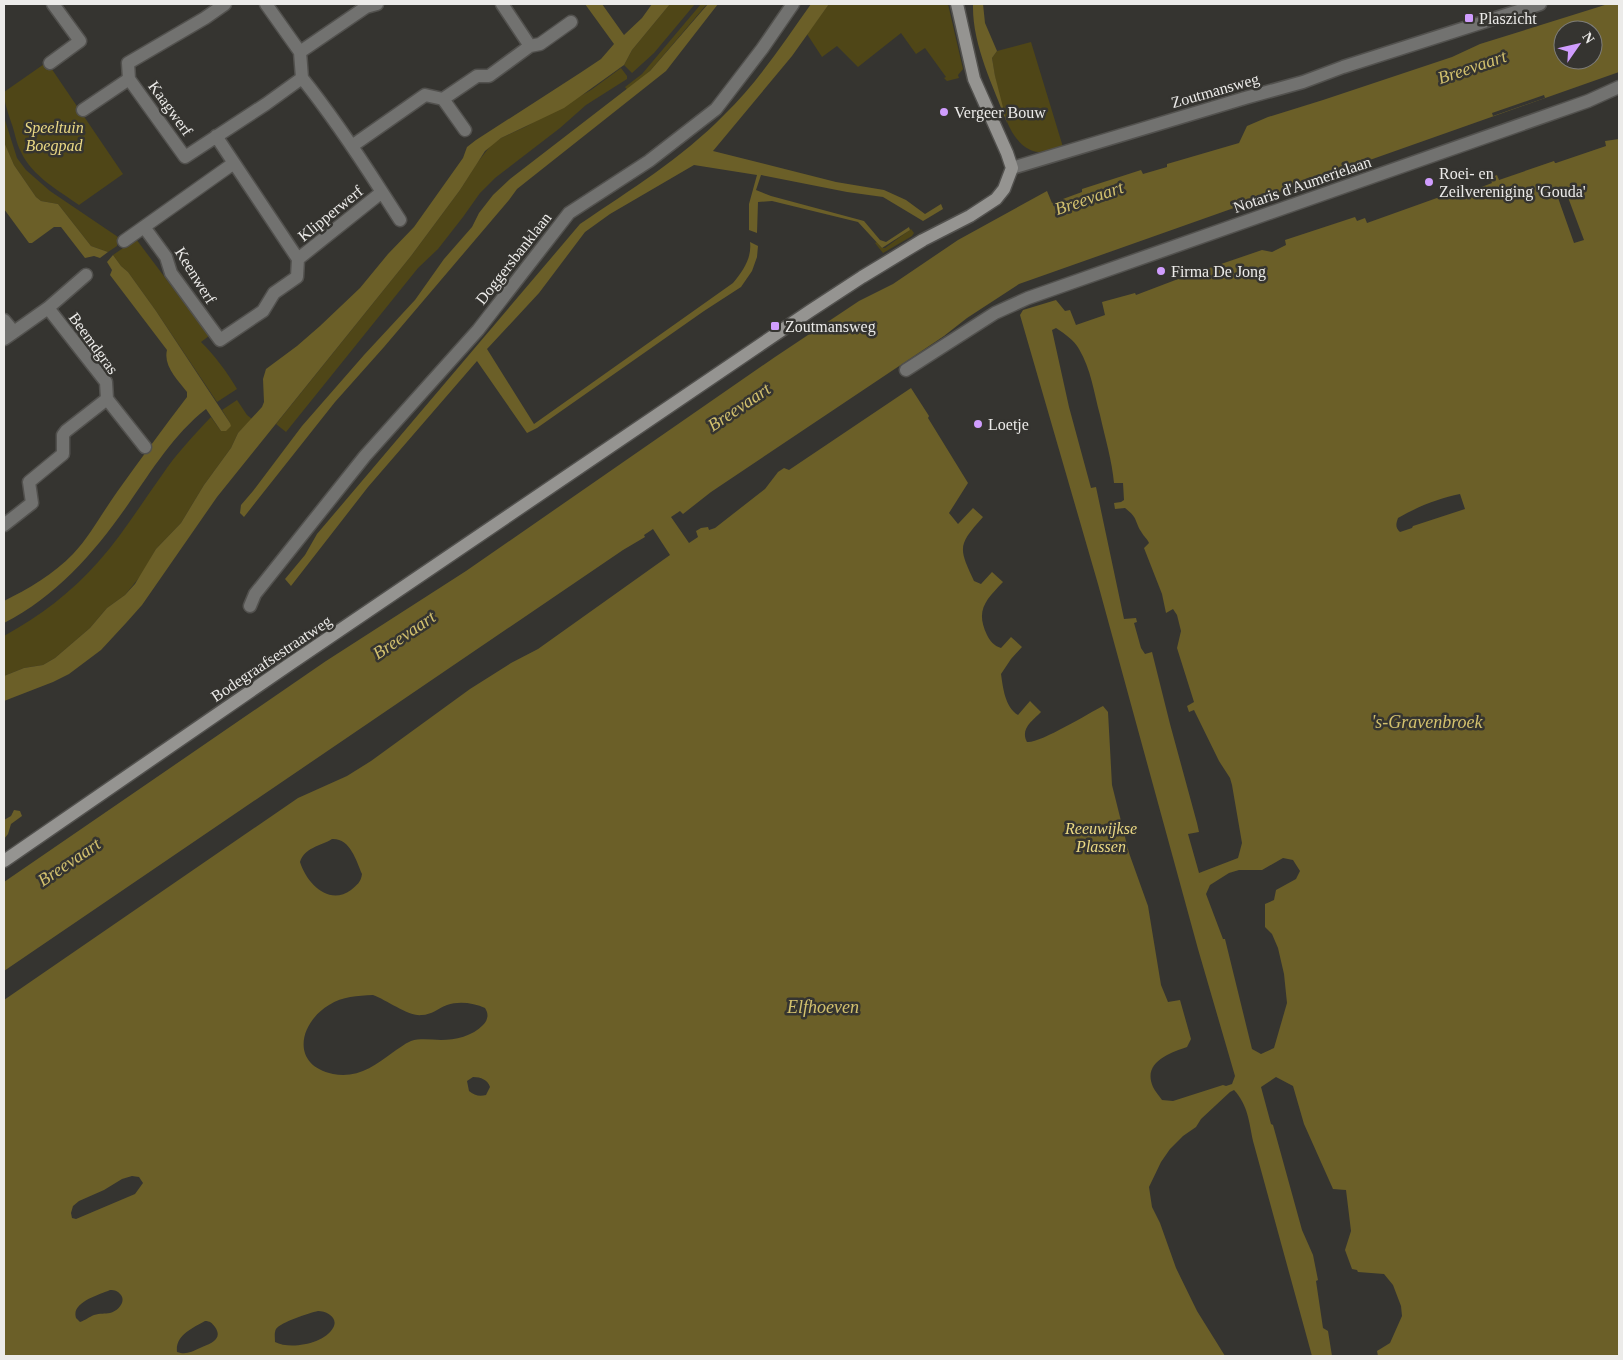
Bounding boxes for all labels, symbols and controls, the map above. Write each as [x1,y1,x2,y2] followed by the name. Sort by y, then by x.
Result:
[1479,10,1537,27] place label: Plaszicht
[1463,12,1475,24] marker: Plaszicht
[1553,20,1603,70] north arrow
[1579,30,1597,46] text: N
[1435,46,1510,88] water label: Breevaart
[1169,70,1261,112] street label: Zoutmansweg
[144,78,196,140] street label: Kaagwerf
[954,104,1046,122] place label: Vergeer Bouw
[938,106,950,118] marker: Vergeer Bouw
[24,119,84,155] park label: Speeltuin Boegpad
[1231,153,1373,216] street label: Notaris d'Aumerielaan
[1439,165,1586,201] place label: Roei- en Zeilvereniging 'Gouda'
[1423,176,1435,188] marker: Roei- en Zeilvereniging 'Gouda'
[1052,177,1127,219] water label: Breevaart
[295,182,367,245] street label: Klipperwerf
[472,209,555,308] street label: Doggersbanklaan
[172,244,220,307] street label: Keenwerf
[1171,263,1266,281] place label: Firma De Jong
[1155,265,1167,277] marker: Firma De Jong
[65,309,122,378] street label: Beemdgras
[785,318,876,336] place label: Zoutmansweg
[769,320,781,332] marker: Zoutmansweg
[704,378,775,435] water label: Breevaart
[988,416,1029,434] place label: Loetje
[972,418,984,430] marker: Loetje
[369,606,440,663] water label: Breevaart
[208,612,335,706] street label: Bodegraafsestraatweg
[1371,712,1484,732] water label: 's-Gravenbroek
[1064,820,1137,855] park label: Reeuwijkse Plassen
[34,833,105,890] water label: Breevaart
[786,997,859,1017] water label: Elfhoeven

